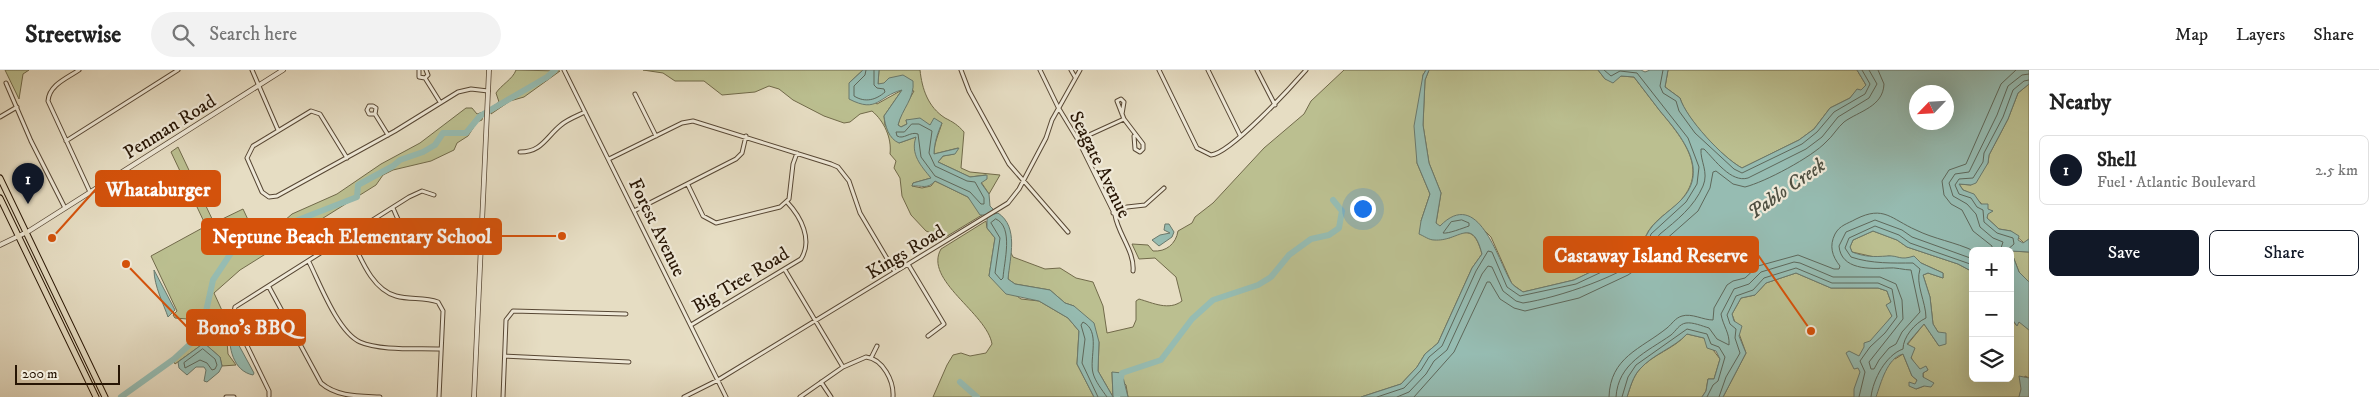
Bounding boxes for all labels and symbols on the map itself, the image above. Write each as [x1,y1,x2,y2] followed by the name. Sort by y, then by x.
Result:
[1909,85,1954,130] north arrow
[119,90,221,165] street label: Penman Road
[1064,107,1135,222] street label: Seagate Avenue
[1743,153,1831,225] water label: Pablo Creek
[12,163,44,204] pin: 1
[96,171,220,206] callout: Whataburger
[623,175,690,281] street label: Forest Avenue
[105,178,211,203] text: Whataburger
[1350,196,1376,222] your location
[202,219,501,254] callout: Neptune Beach Elementary School
[862,220,950,285] street label: Kings Road
[212,225,493,250] text: Neptune Beach Elementary School
[1544,237,1758,272] callout: Castaway Island Reserve
[688,242,794,318] street label: Big Tree Road
[1554,244,1748,269] text: Castaway Island Reserve
[187,310,305,345] callout: Bono's BBQ
[197,316,304,341] text: Bono's BBQ
[15,362,120,385] scale bar

